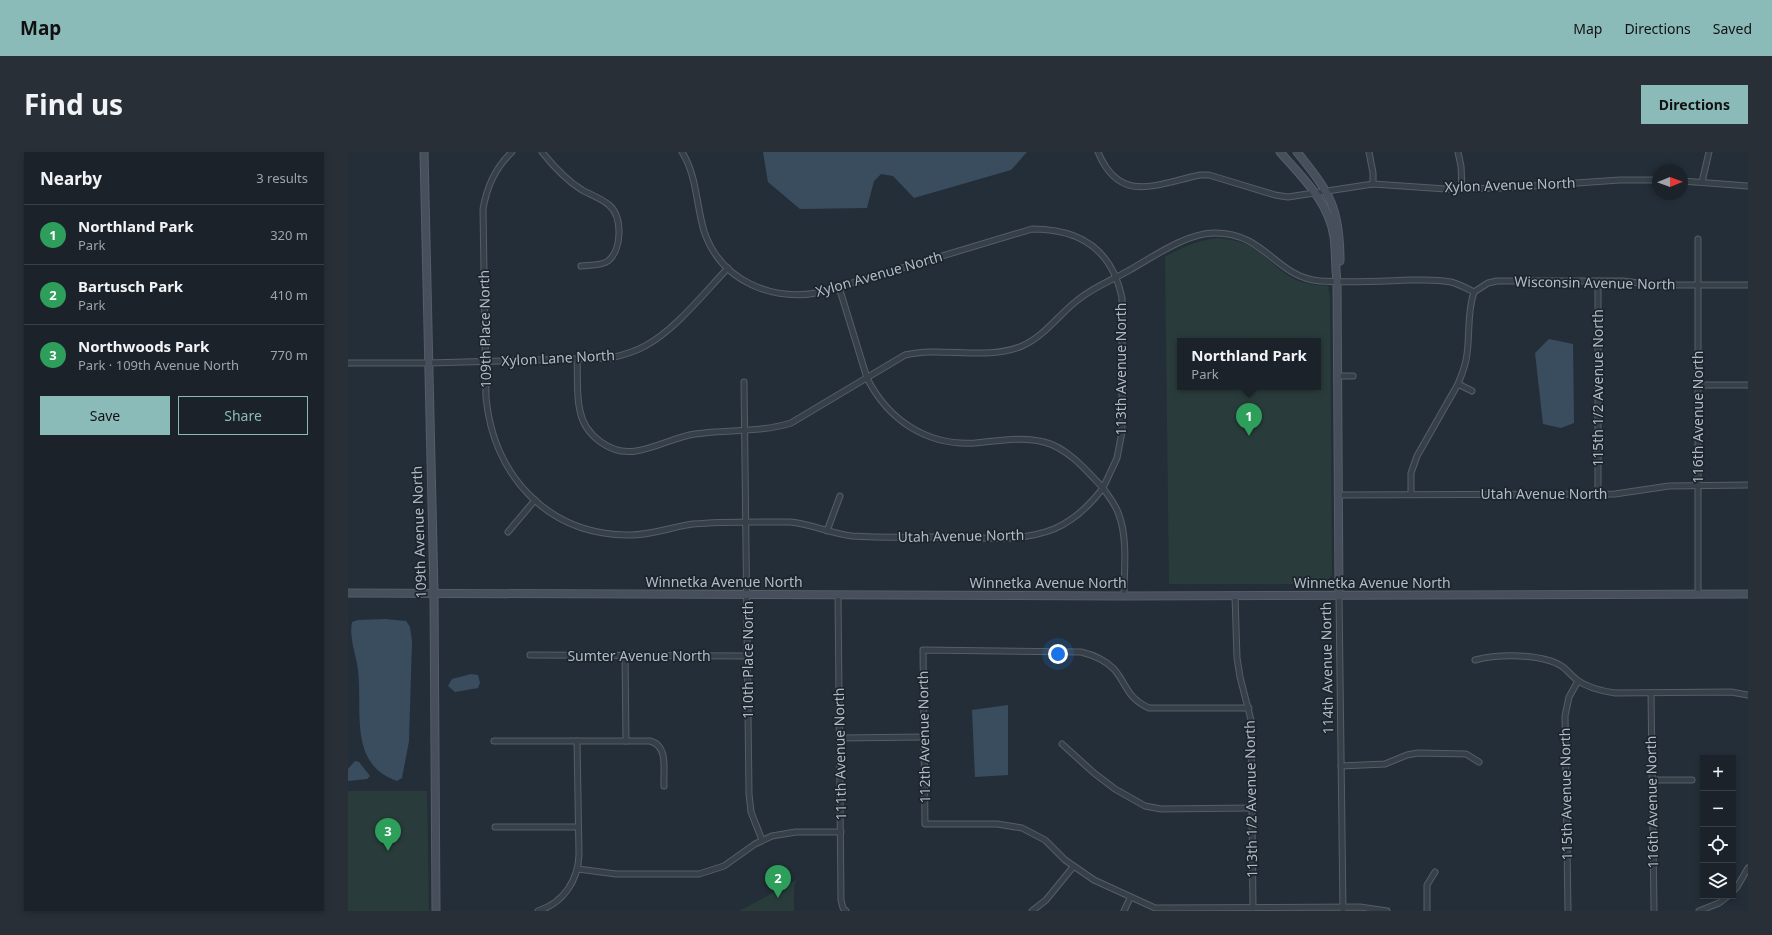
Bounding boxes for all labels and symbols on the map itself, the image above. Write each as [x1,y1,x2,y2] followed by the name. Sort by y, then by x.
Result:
[1652,164,1688,200] north arrow
[1444,173,1576,196] street label: Xylon Avenue North
[813,246,945,301] street label: Xylon Avenue North
[474,270,495,388] street label: 109th Place North
[1514,272,1676,293] street label: Wisconsin Avenue North
[1111,303,1130,435] street label: 113th Avenue North
[1588,309,1607,467] street label: 115th 1/2 Avenue North
[501,345,615,370] street label: Xylon Lane North
[1688,351,1707,483] street label: 116th Avenue North
[1236,403,1262,436] pin: 1
[407,465,430,599] street label: 109th Avenue North
[1481,484,1607,503] street label: Utah Avenue North
[897,525,1025,546] street label: Utah Avenue North
[645,572,803,591] street label: Winnetka Avenue North
[969,573,1127,592] street label: Winnetka Avenue North
[1293,573,1451,592] street label: Winnetka Avenue North
[738,601,757,719] street label: 110th Place North
[1316,601,1337,735] street label: 114th Avenue North
[1048,644,1068,664] your location
[567,646,711,665] street label: Sumter Avenue North
[913,670,934,804] street label: 112th Avenue North
[829,687,850,821] street label: 111th Avenue North
[1240,720,1261,878] street label: 113th 1/2 Avenue North
[1555,727,1576,861] street label: 115th Avenue North
[1641,735,1662,869] street label: 116th Avenue North
[375,818,401,851] pin: 3
[765,865,791,898] pin: 2

